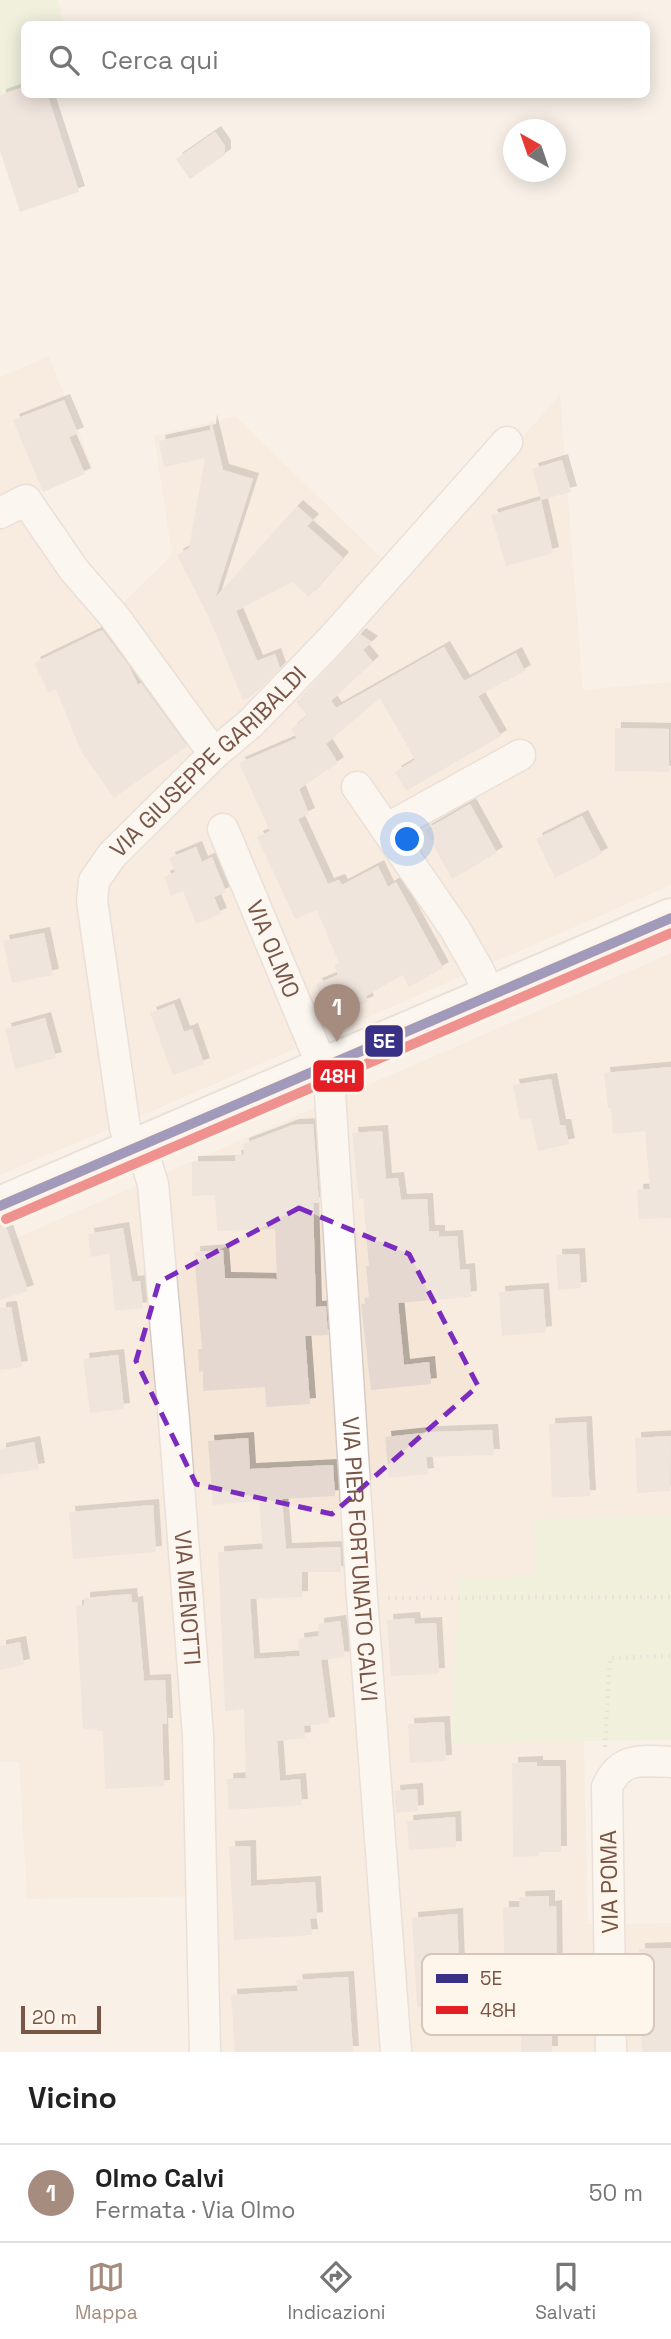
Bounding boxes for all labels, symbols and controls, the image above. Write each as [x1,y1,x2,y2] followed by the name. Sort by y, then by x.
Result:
[21,21,650,98] search box
[45,41,83,79] icon: search
[101,43,219,77] text: Cerca qui
[503,119,566,182] north arrow
[103,660,313,864] street label: VIA GIUSEPPE GARIBALDI
[390,822,424,856] your location
[239,896,307,1002] street label: VIA OLMO
[314,984,360,1042] pin: 1
[364,1024,404,1058] line badge: 5E
[373,1029,395,1054] text: 5E
[312,1059,365,1093] line badge: 48H
[320,1064,356,1089] text: 48H
[336,1416,385,1703] street label: VIA PIER FORTUNATO CALVI
[167,1529,208,1666] street label: VIA MENOTTI
[593,1830,625,1934] street label: VIA POMA
[422,1954,654,2035] legend
[480,1966,502,1991] text: 5E
[480,1998,516,2023] text: 48H
[21,2003,102,2035] scale bar
[32,2005,77,2030] text: 20 m
[28,2078,117,2117] text: Vicino
[95,2161,224,2195] text: Olmo Calvi
[46,2178,56,2208] text: 1
[589,2178,643,2208] text: 50 m
[95,2195,295,2225] text: Fermata · Via Olmo
[75,2258,138,2325] tab: Mappa
[287,2258,385,2325] tab: Indicazioni
[535,2258,596,2325] tab: Salvati

